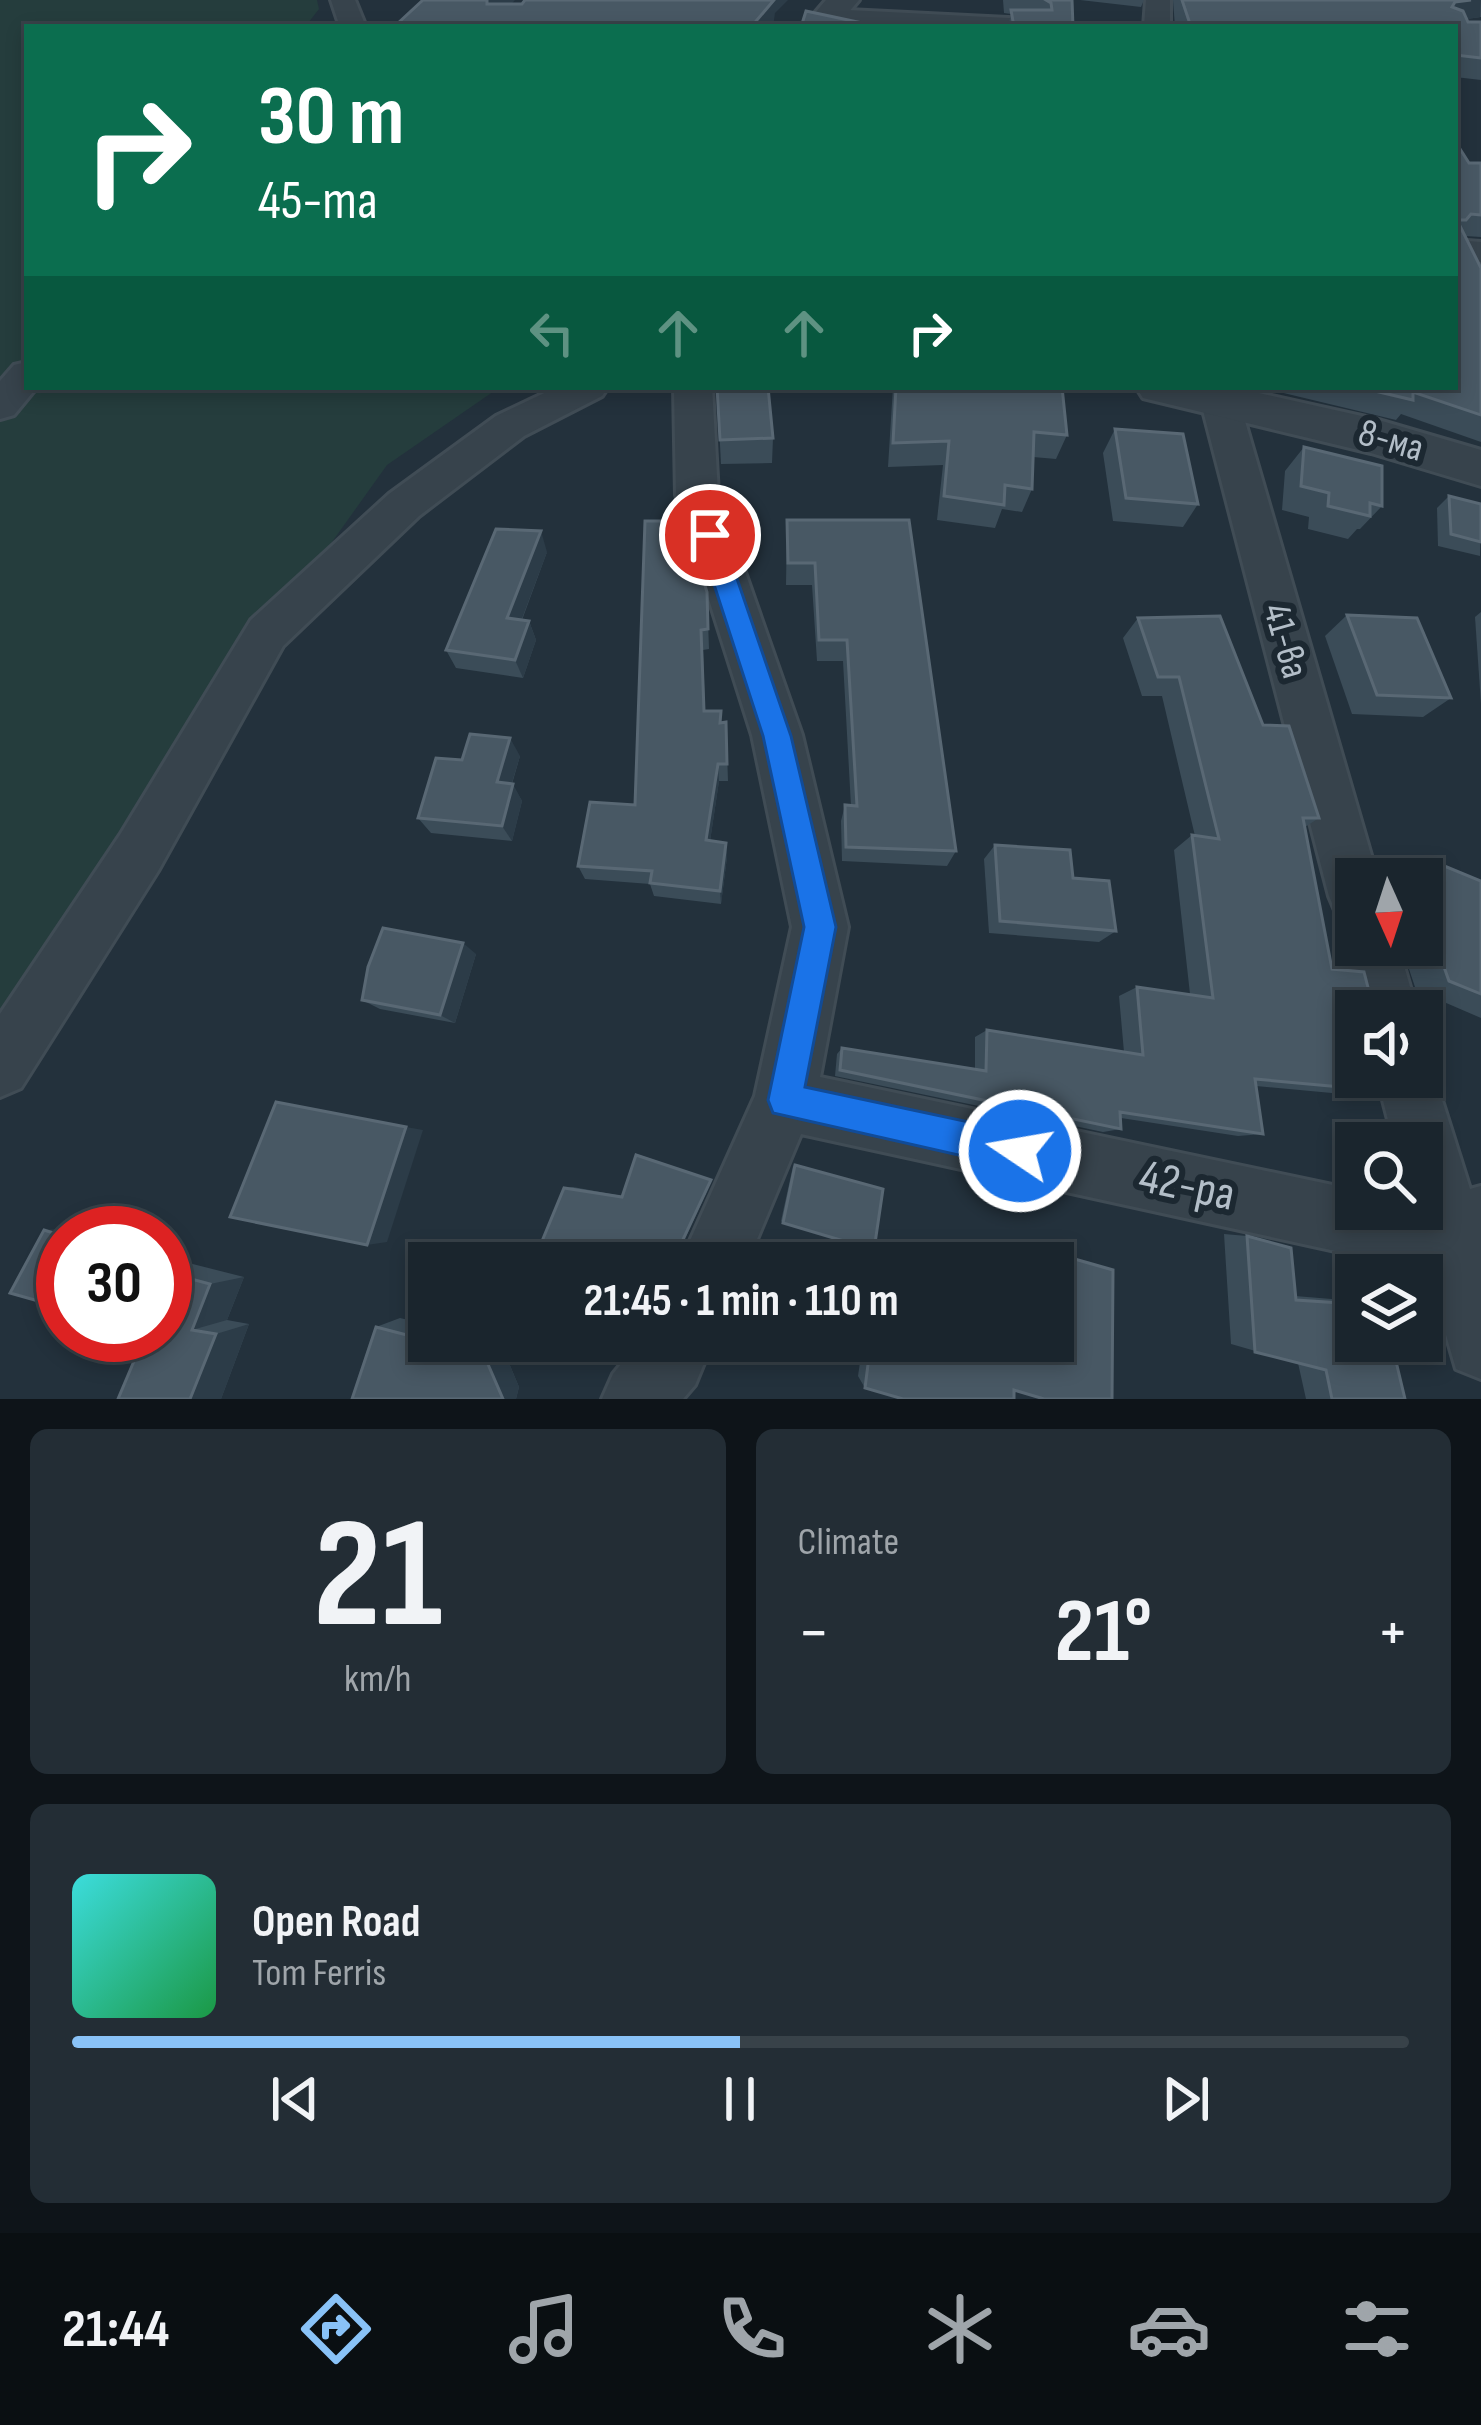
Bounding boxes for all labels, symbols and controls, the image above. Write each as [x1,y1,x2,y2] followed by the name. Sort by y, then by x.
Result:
[258,67,404,168] text: 30 m
[60,72,216,228] icon: right
[258,169,378,234] text: 45-та
[519,300,585,366] icon: left
[645,300,711,366] icon: ahead
[771,300,837,366] icon: ahead
[897,300,963,366] icon: right
[1353,409,1429,473] street label: 8-ма
[659,484,761,586] pin
[677,502,743,568] icon: arrive
[1252,598,1318,684] street label: 41-ва
[1335,858,1443,966] north arrow
[1335,858,1443,1362] map controls
[1335,990,1443,1098] button: sound
[957,1088,1083,1214] position arrow
[1335,1122,1443,1230] button: search
[1134,1148,1240,1224] street label: 42-ра
[36,1206,192,1362] speed limit sign: 30
[1335,1254,1443,1362] button: layers
[584,1274,899,1329] text: 21:45 · 1 min · 110 m
[313,1484,443,1671] text: 21
[798,1519,899,1566] text: Climate
[1054,1579,1152,1687] text: 21°
[798,1594,830,1673] text: −
[1377,1594,1409,1673] text: +
[344,1656,411,1703] text: km/h
[252,1895,420,1950] text: Open Road
[252,1950,386,1997] text: Tom Ferris
[262,2066,328,2132] icon: previous
[707,2066,773,2132] icon: pause
[1153,2066,1219,2132] icon: next
[294,2287,378,2371] icon: directions
[502,2287,586,2371] icon: music
[710,2287,794,2371] icon: phone
[918,2287,1002,2371] icon: climate
[1127,2287,1211,2371] icon: car
[1335,2287,1419,2371] icon: filters
[62,2297,169,2362] text: 21:44

